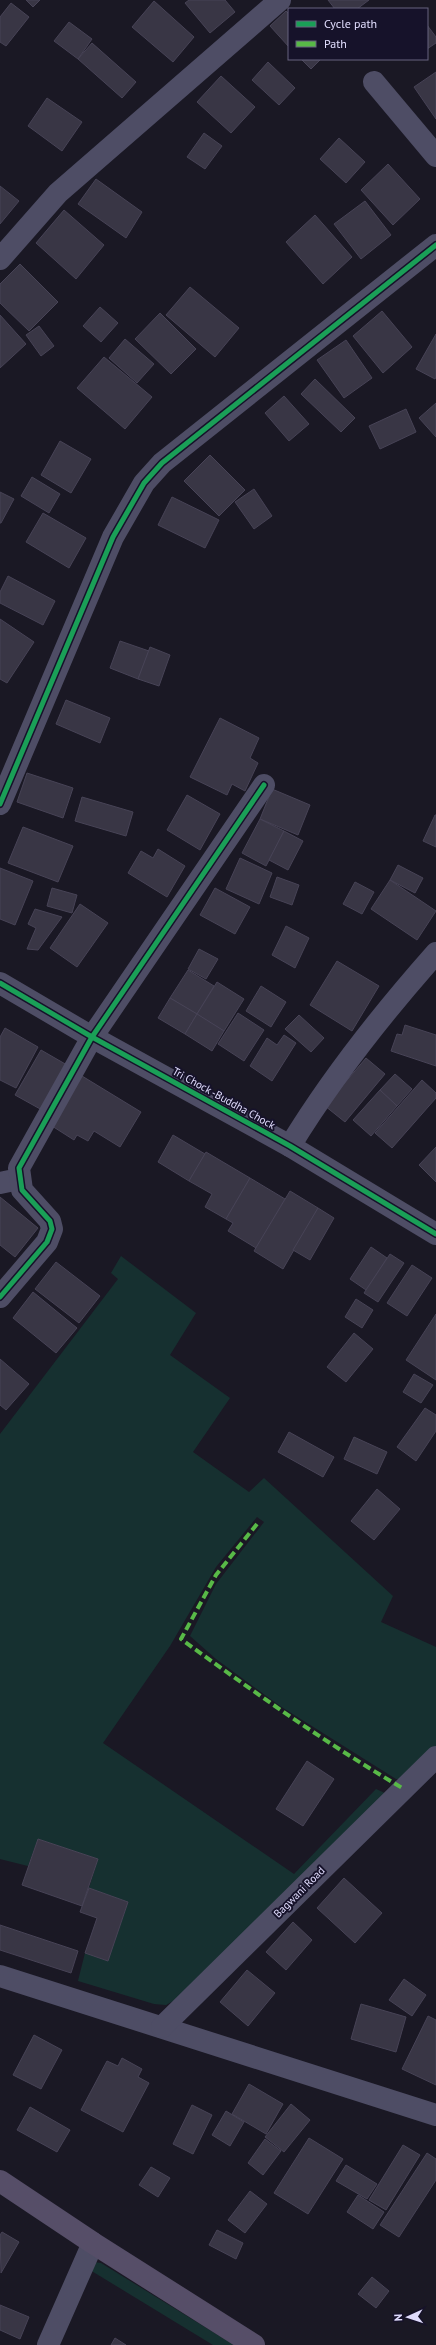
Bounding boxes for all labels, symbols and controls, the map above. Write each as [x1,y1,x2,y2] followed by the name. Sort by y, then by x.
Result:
[288,8,428,60] legend
[324,16,377,31] text: Cycle path
[324,36,347,51] text: Path
[170,1064,279,1133] street label: Tri Chock -Buddha Chock
[271,1863,328,1920] street label: Bagwani Road
[388,2297,428,2337] north arrow
[391,2314,405,2322] text: N

